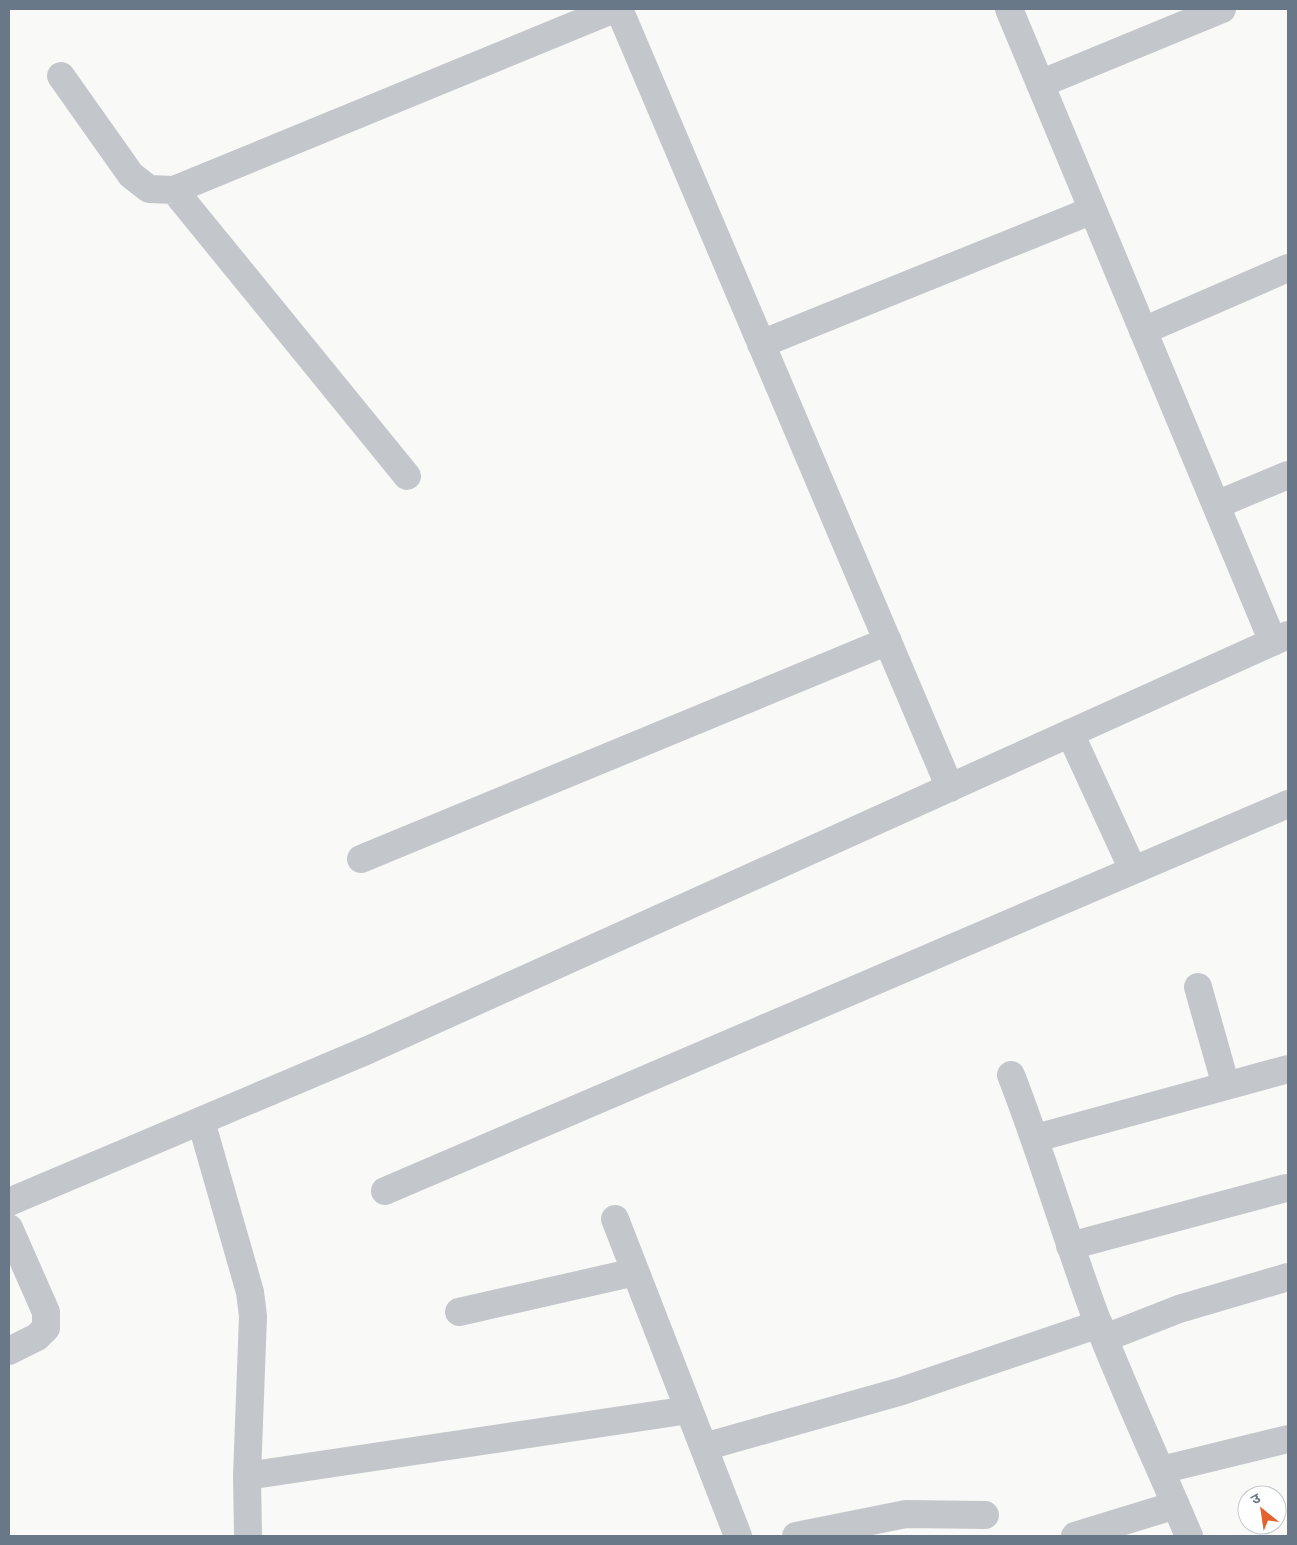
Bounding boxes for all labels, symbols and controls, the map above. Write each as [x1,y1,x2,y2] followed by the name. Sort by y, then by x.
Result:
[1237,1485,1287,1535] north arrow
[1247,1488,1264,1509] text: उ

